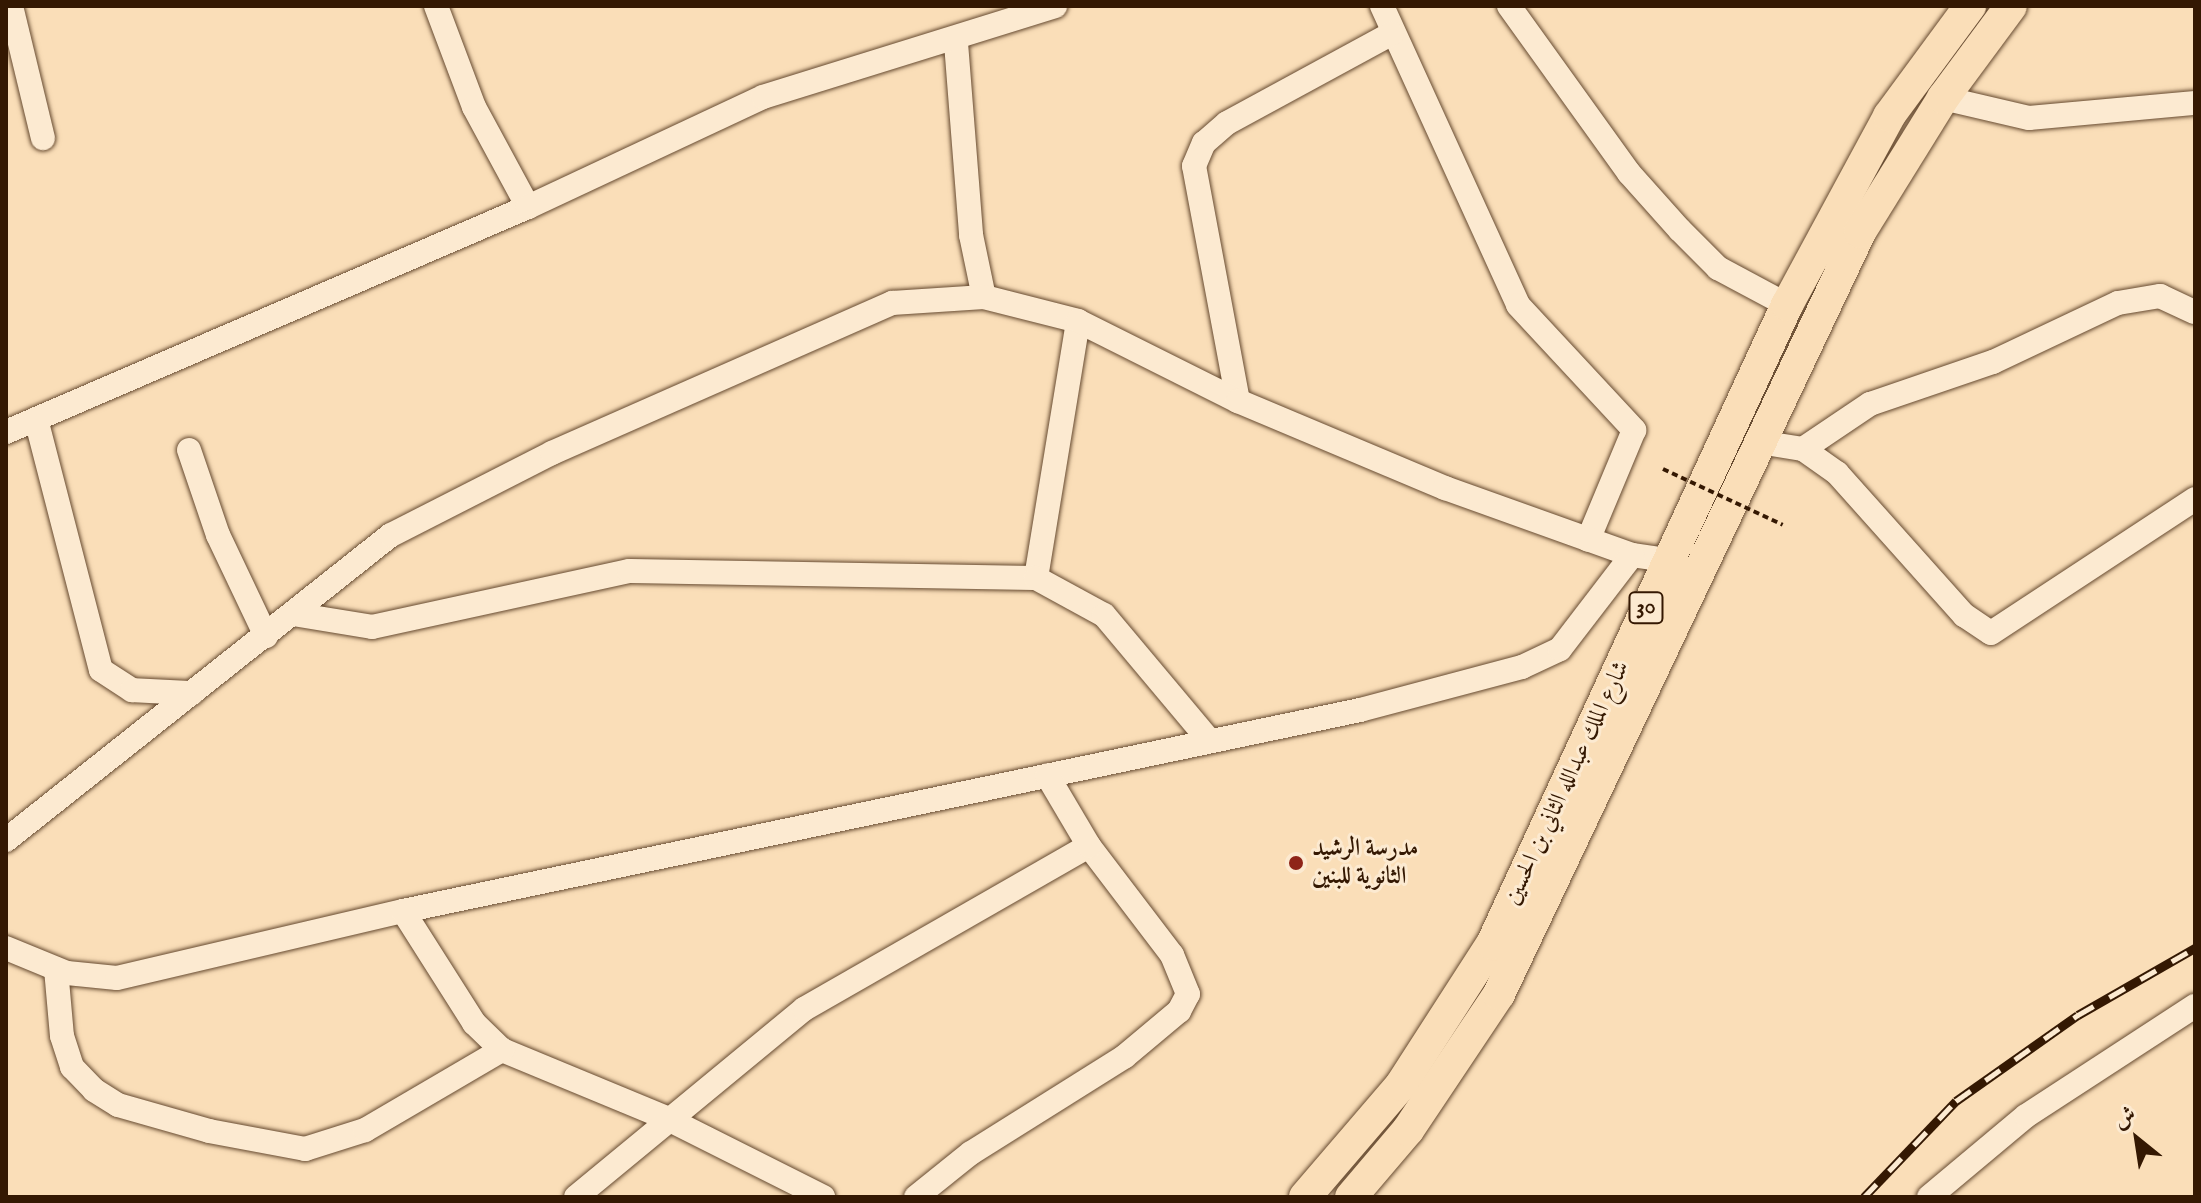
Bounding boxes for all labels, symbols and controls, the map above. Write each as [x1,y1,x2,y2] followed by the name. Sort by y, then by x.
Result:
[1628,590,1664,626] road number: 30
[1498,656,1636,910] street label: شارع الملك عبدالله الثاني بن الحسين
[1312,835,1418,891] place label: مدرسة الرشيد الثانوية للبنين
[1287,854,1305,872] marker: مدرسة الرشيد الثانوية للبنين
[2097,1099,2177,1179] north arrow
[2109,1101,2141,1136] text: ش

